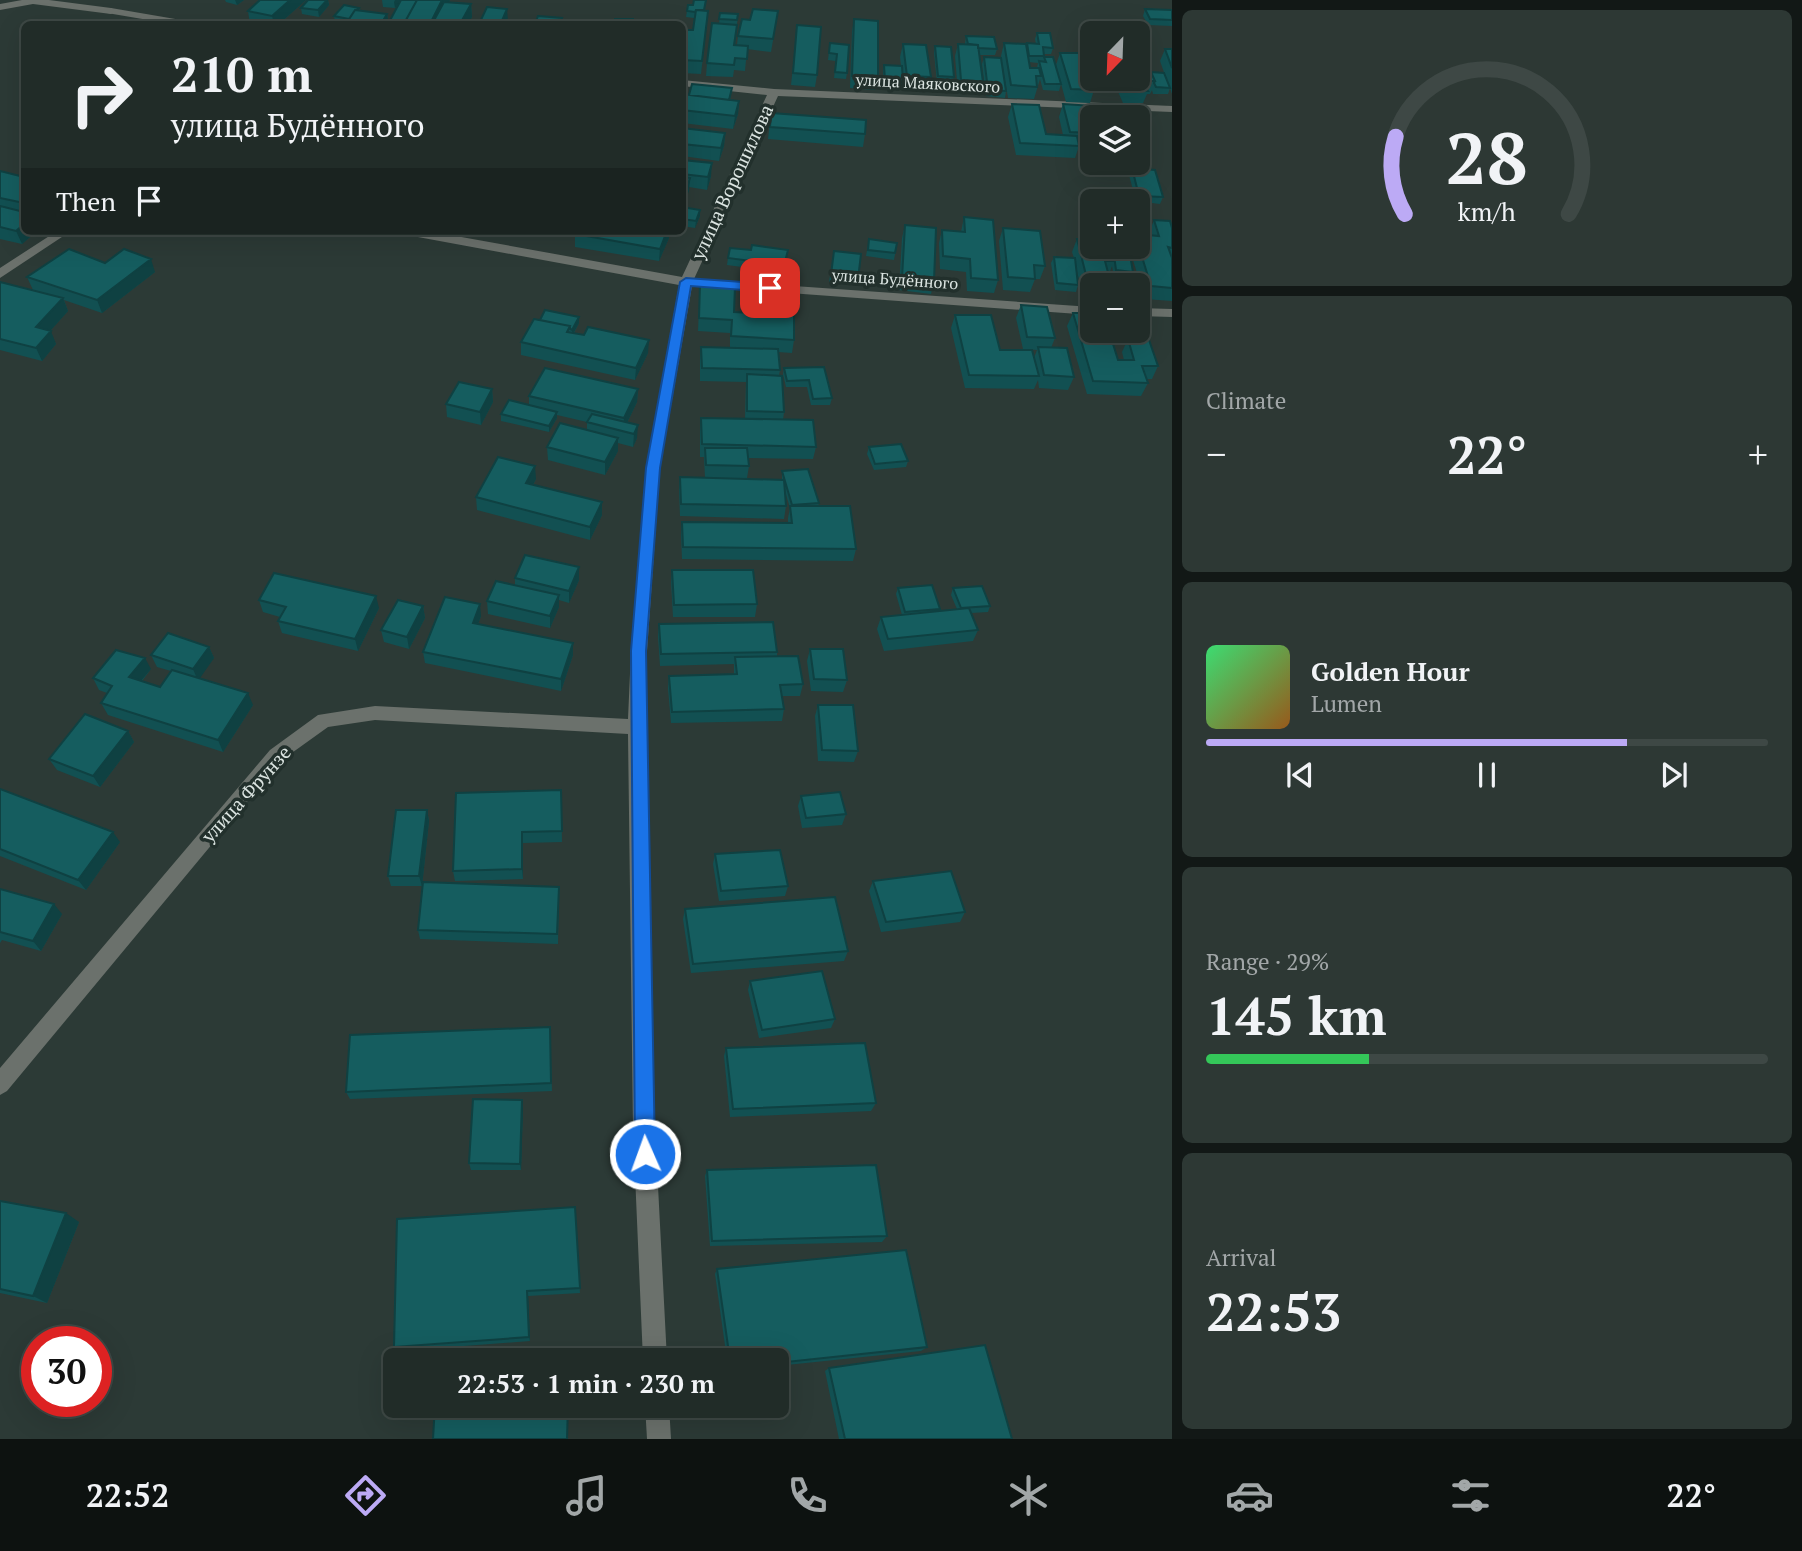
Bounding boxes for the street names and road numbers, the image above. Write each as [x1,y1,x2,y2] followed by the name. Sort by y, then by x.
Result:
[854,68,1001,98] street label: улица Маяковского
[684,100,779,264] street label: улица Ворошилова
[830,264,959,294] street label: улица Будённого
[195,740,296,848] street label: улица Фрунзе

